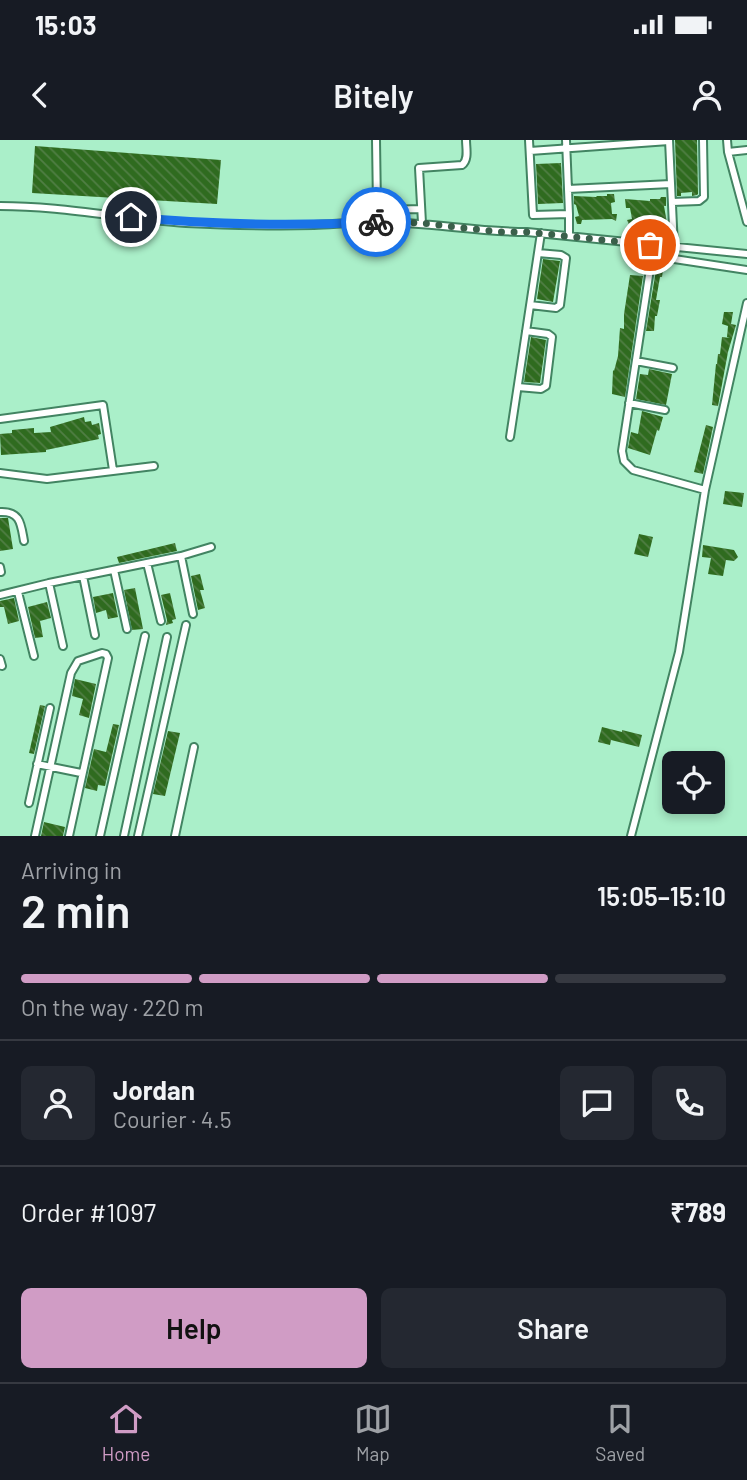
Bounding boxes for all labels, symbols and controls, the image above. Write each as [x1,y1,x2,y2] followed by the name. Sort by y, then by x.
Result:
[35,9,97,40] text: 15:03
[21,76,59,114] icon: back
[333,76,414,114] text: Bitely
[688,76,726,114] icon: person
[101,187,161,247] pin
[341,187,411,257] courier
[112,198,150,236] icon: home
[357,203,395,241] icon: bike
[620,215,680,275] pin
[631,226,669,264] icon: bag
[662,751,725,814] map controls
[662,751,725,814] button: locate
[21,856,122,884] text: Arriving in
[597,880,726,911] text: 15:05–15:10
[21,882,130,937] text: 2 min
[21,993,204,1021] text: On the way · 220 m
[21,1066,95,1140] button: person
[560,1066,634,1140] button: chat
[652,1066,726,1140] button: phone
[113,1074,195,1105] text: Jordan
[113,1105,232,1133] text: Courier · 4.5
[21,1196,156,1227] text: Order #1097
[670,1196,726,1227] text: ₹789
[21,1288,367,1368] button: Help
[381,1288,726,1368] button: Share
[102,1400,150,1465] tab: Home
[354,1400,392,1465] tab: Map
[595,1400,645,1465] tab: Saved

